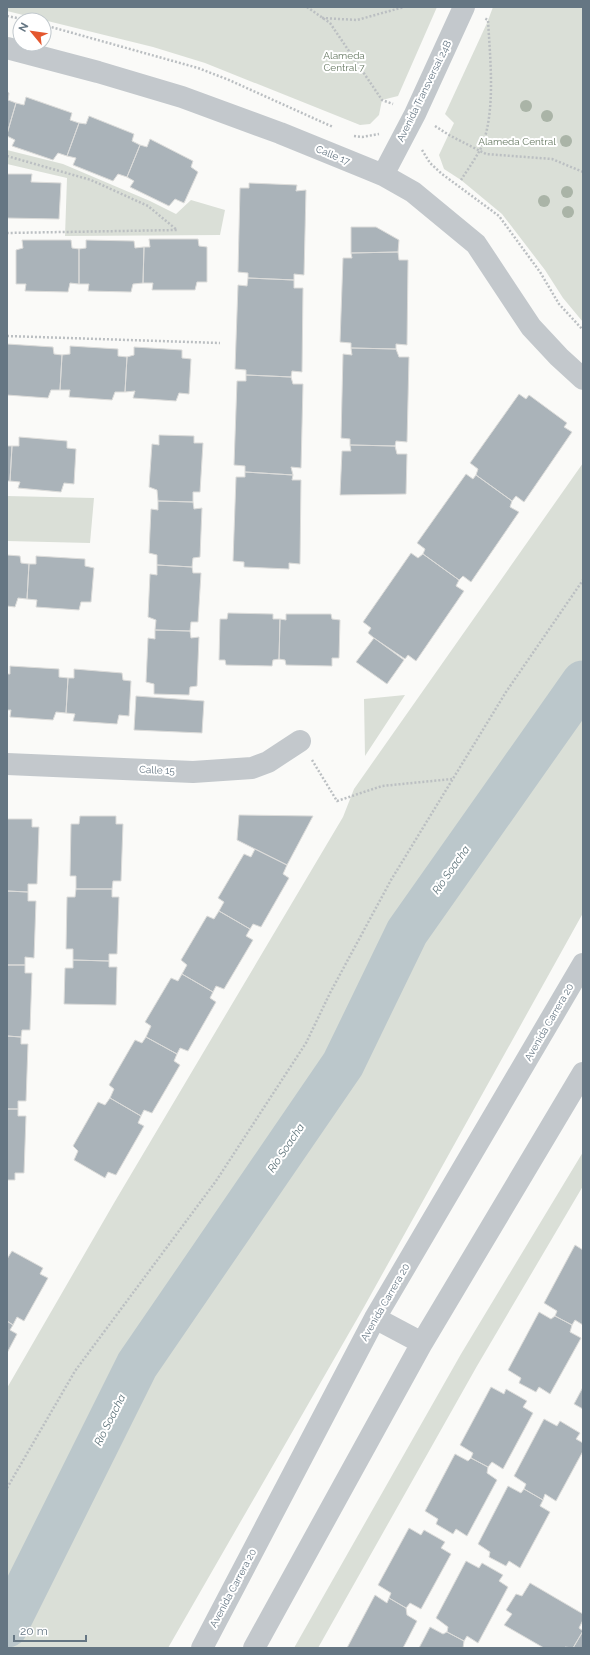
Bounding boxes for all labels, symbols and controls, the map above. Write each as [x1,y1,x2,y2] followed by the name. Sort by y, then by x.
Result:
[12,12,52,52] north arrow
[16,21,31,34] text: N
[395,38,453,143] street label: Avenida Transversal 24B
[323,50,365,73] park label: Alameda Central 7
[478,136,556,147] park label: Alameda Central
[314,143,352,167] street label: Calle 17
[139,764,176,776] street label: Calle 15
[430,843,473,897] water label: Río Soacha
[522,981,576,1063] street label: Avenida Carrera 20
[265,1121,307,1175] water label: Río Soacha
[358,1261,412,1343] street label: Avenida Carrera 20
[91,1392,129,1448] water label: Río Soacha
[208,1547,258,1629] street label: Avenida Carrera 20
[14,1617,86,1643] scale bar
[20,1624,48,1638] text: 20 m

